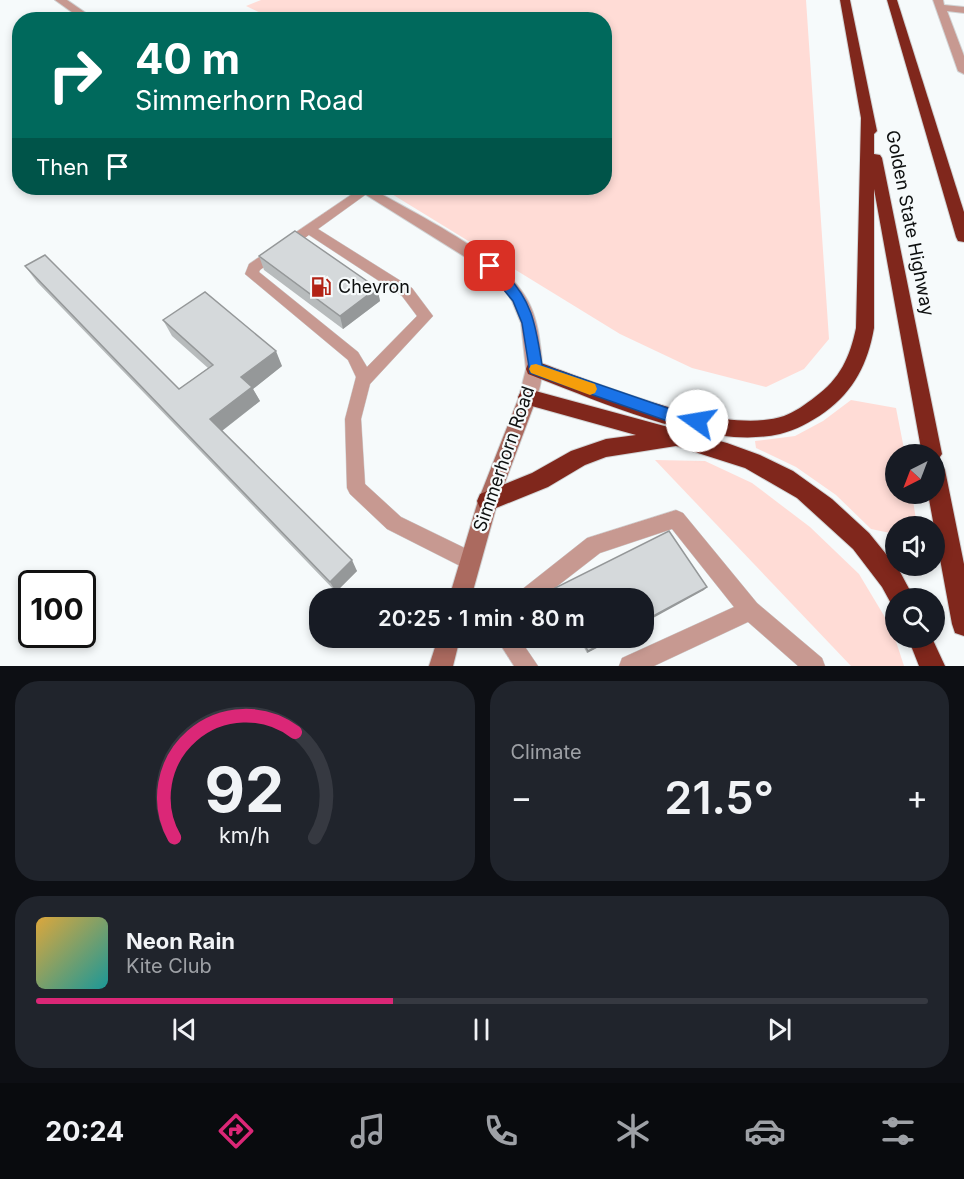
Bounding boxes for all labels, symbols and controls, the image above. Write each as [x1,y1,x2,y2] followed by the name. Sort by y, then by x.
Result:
[135,33,240,84] text: 40 m
[36,36,114,114] icon: right
[135,84,364,117] text: Simmerhorn Road
[882,128,939,318] street label: Golden State Highway
[101,150,134,183] icon: arrive
[36,154,89,180] text: Then
[464,240,515,291] pin
[473,249,506,282] icon: arrive
[309,275,333,299] fuel station icon: Chevron
[338,276,410,297] place label: Chevron
[469,383,538,534] street label: Simmerhorn Road
[665,389,729,453] position arrow
[885,444,945,504] north arrow
[885,444,945,648] map controls
[885,516,945,576] button: sound
[18,570,96,648] speed limit sign: 100
[885,588,945,648] button: search
[378,605,585,631] text: 20:25 · 1 min · 80 m
[511,740,582,764] text: Climate
[205,752,285,827] text: 92
[664,770,774,825] text: 21.5°
[511,777,532,817] text: −
[906,777,928,817] text: +
[219,822,270,848] text: km/h
[126,928,235,954] text: Neon Rain
[126,954,212,978] text: Kite Club
[168,1013,201,1046] icon: previous
[465,1013,498,1046] icon: pause
[763,1013,796,1046] icon: next
[215,1110,257,1152] icon: directions
[347,1110,389,1152] icon: music
[480,1110,522,1152] icon: phone
[612,1110,654,1152] icon: climate
[744,1110,786,1152] icon: car
[877,1110,919,1152] icon: filters
[45,1115,124,1148] text: 20:24

